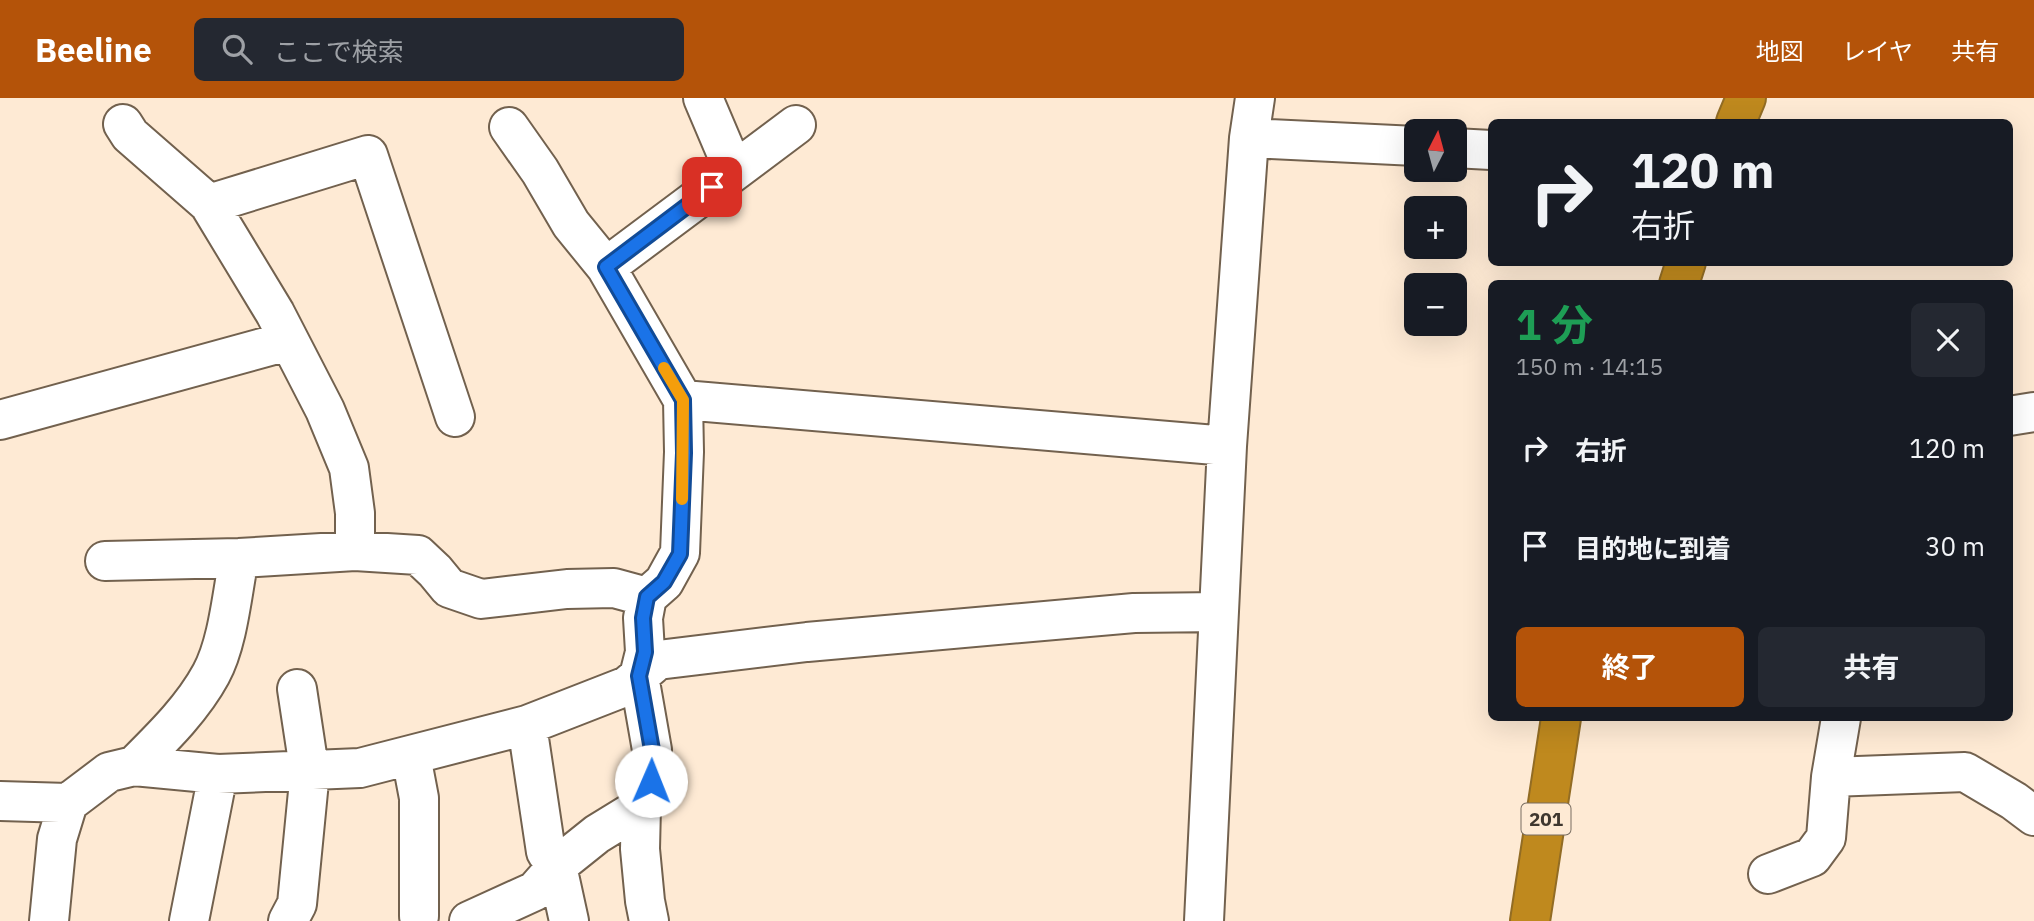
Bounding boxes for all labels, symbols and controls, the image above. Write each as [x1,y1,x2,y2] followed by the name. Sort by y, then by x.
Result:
[194,18,684,81] search box
[35,28,152,71] text: Beeline
[218,30,256,68] icon: search
[274,34,404,68] text: ここで検索
[1756,35,1804,67] text: 地図
[1842,35,1913,67] text: レイヤ
[1951,35,1999,67] text: 共有
[1404,119,1466,182] north arrow
[1404,119,1467,336] map controls
[1631,138,1775,201] text: 120 m
[1516,147,1607,238] icon: right
[682,157,742,217] pin
[693,168,731,206] icon: arrive
[1404,196,1467,259] button: +
[1631,204,1695,246] text: 右折
[1404,273,1467,336] button: −
[1516,297,1593,352] text: 1 分
[1911,303,1985,377] button: close
[1516,351,1663,381] text: 150 m · 14:15
[1516,429,1554,467] icon: right
[1909,431,1985,465] text: 120 m
[1575,433,1627,467] text: 右折
[1516,527,1554,565] icon: arrive
[1925,529,1985,563] text: 30 m
[1575,531,1731,565] text: 目的地に到着
[1516,627,1744,707] button: 終了
[1758,627,1985,707] button: 共有
[614,744,688,818] position arrow
[1522,804,1570,834] road number: 201

